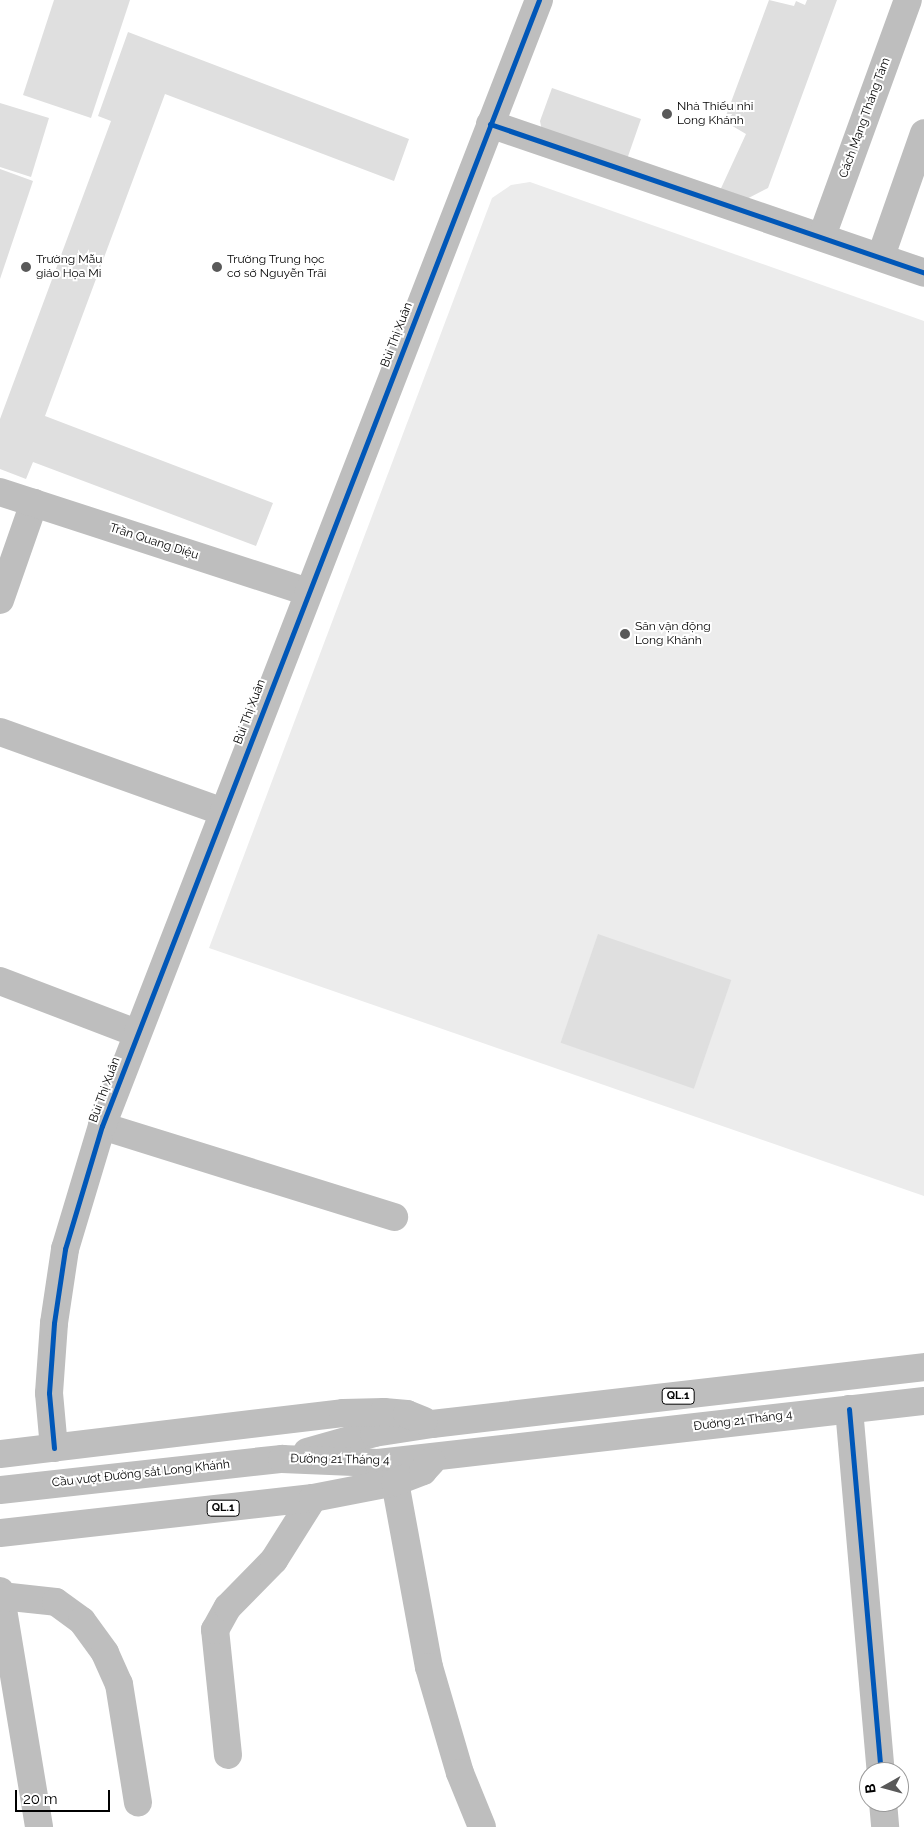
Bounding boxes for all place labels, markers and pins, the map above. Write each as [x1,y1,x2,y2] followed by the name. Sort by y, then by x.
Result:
[677,100,754,128] place label: Nhà Thiếu nhi Long Khánh
[661,108,673,120] marker: Nhà Thiếu nhi Long Khánh
[36,253,102,281] place label: Trường Mẫu giáo Họa Mi
[227,253,327,281] place label: Trường Trung học cơ sở Nguyễn Trãi
[20,261,32,273] marker: Trường Mẫu giáo Họa Mi
[211,261,223,273] marker: Trường Trung học cơ sở Nguyễn Trãi
[635,620,711,648] place label: Sân vận động Long Khánh
[619,628,631,640] marker: Sân vận động Long Khánh

